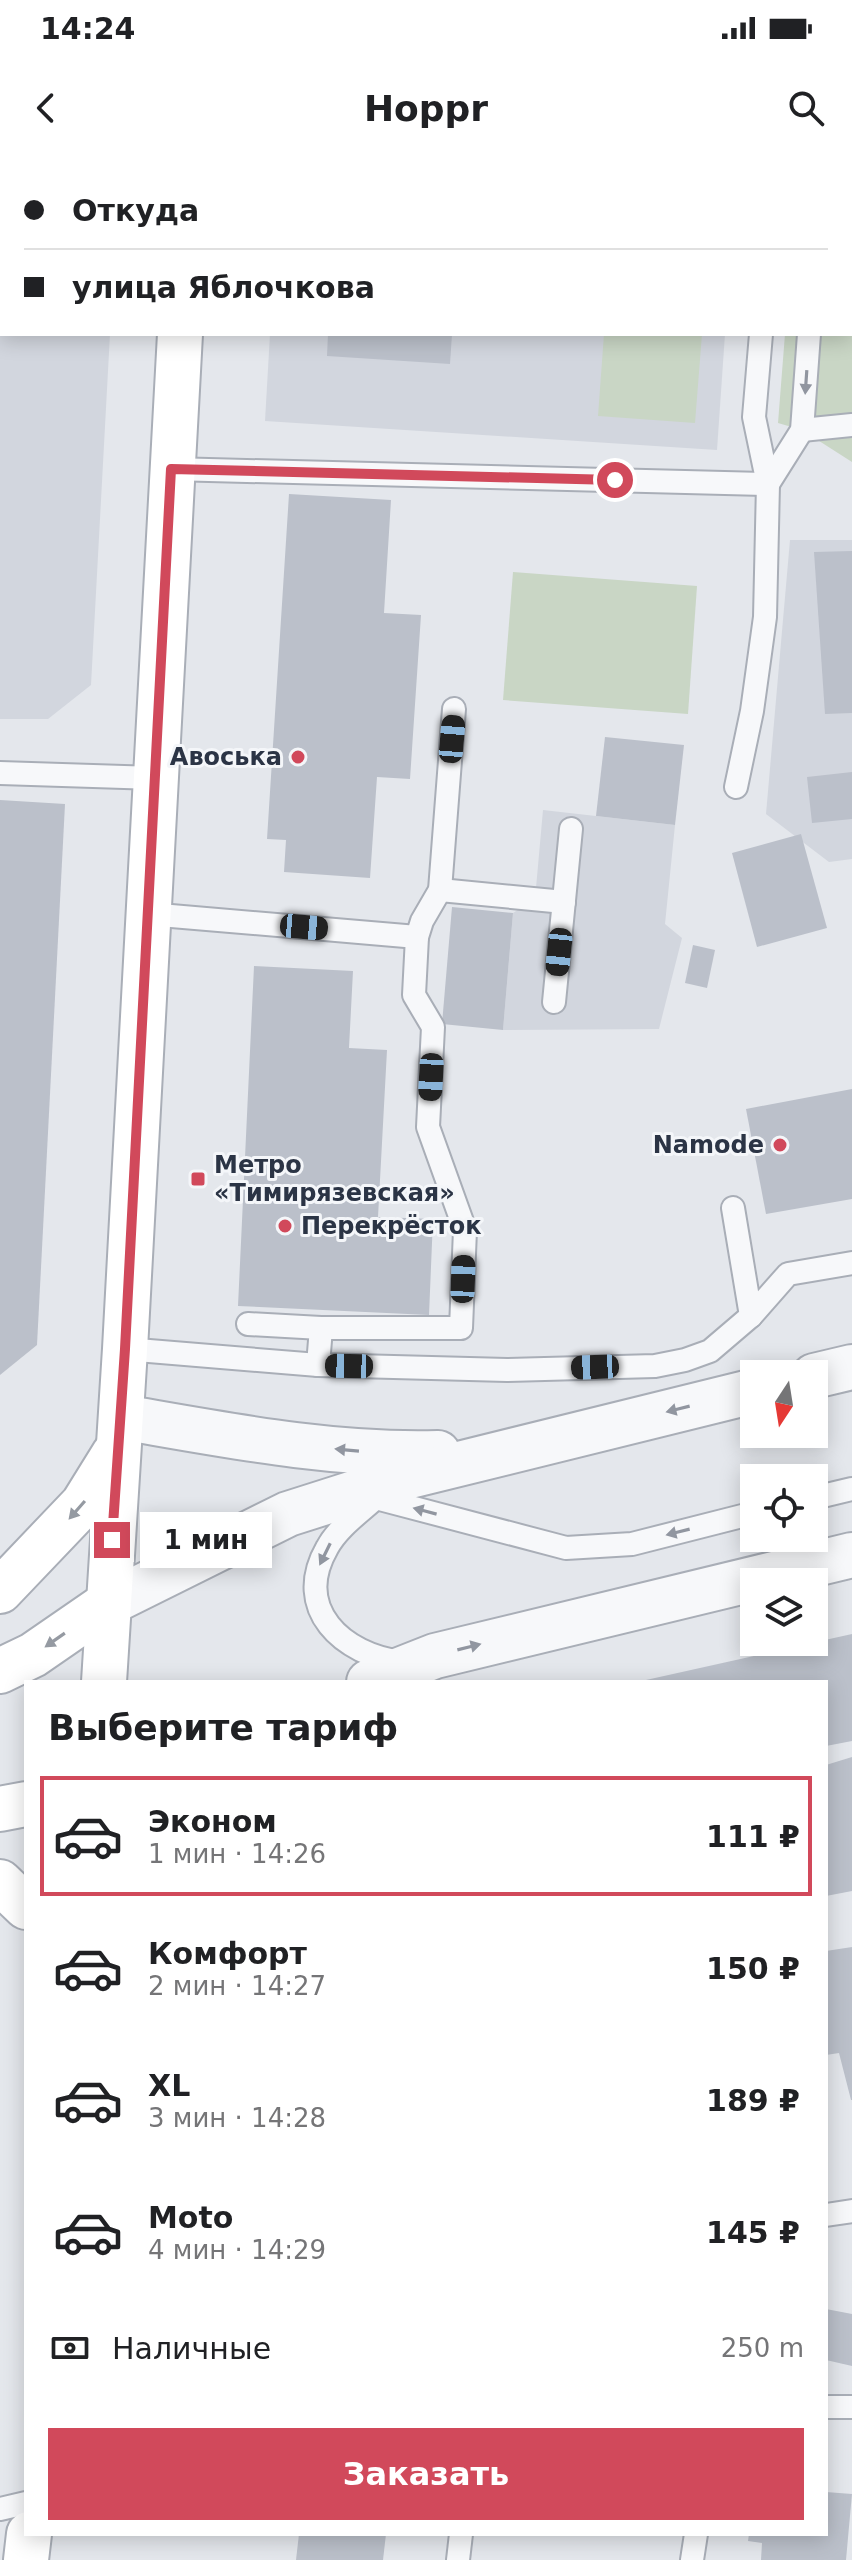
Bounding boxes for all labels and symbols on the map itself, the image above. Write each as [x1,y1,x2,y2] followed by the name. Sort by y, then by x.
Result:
[799,370,812,395] one-way arrow
[597,462,633,498] route start
[438,714,466,764] car
[170,743,282,771] place label: Авоська
[289,748,307,766] marker: Авоська
[279,913,329,941] car
[545,927,573,977] car
[418,1052,444,1102] car
[653,1131,764,1159] place label: Namode
[771,1136,789,1154] marker: Namode
[214,1151,455,1207] place label: Метро «Тимирязевская»
[189,1170,207,1188] marker: Метро «Тимирязевская»
[301,1212,481,1240] place label: Перекрёсток
[276,1217,294,1235] marker: Перекрёсток
[450,1255,476,1303] car
[325,1354,373,1378] car
[571,1354,619,1380] car
[740,1360,828,1448] north arrow
[666,1404,691,1416] one-way arrow
[334,1443,359,1456] one-way arrow
[69,1499,86,1519] one-way arrow
[412,1505,437,1517] one-way arrow
[140,1512,272,1568] callout: 1 мин
[94,1522,130,1558] route end
[666,1527,691,1539] one-way arrow
[318,1542,332,1565] one-way arrow
[45,1632,66,1647] one-way arrow
[456,1641,481,1653] one-way arrow

